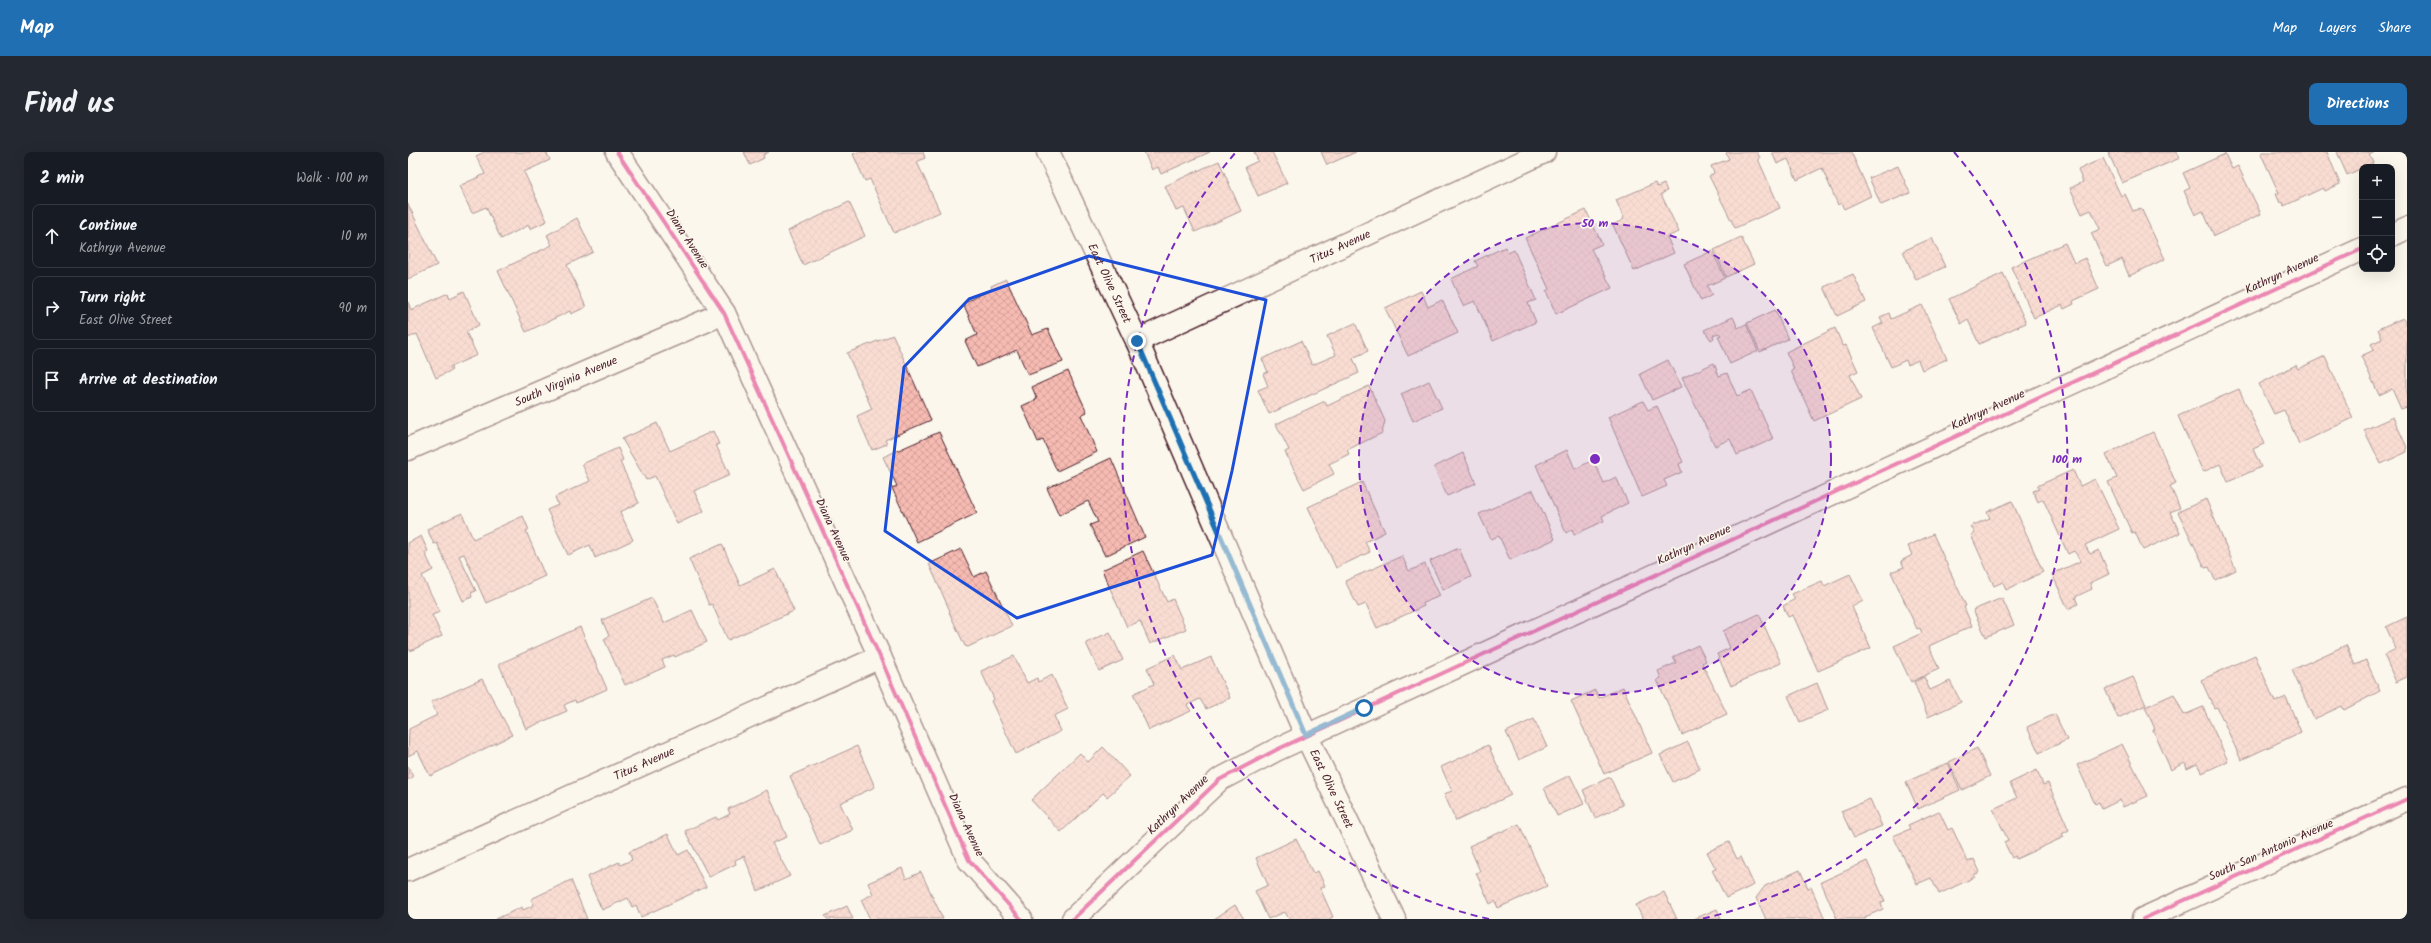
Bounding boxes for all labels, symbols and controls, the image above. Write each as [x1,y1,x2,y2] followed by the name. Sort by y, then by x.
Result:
[20,13,54,43] text: Map
[2273,17,2297,39] text: Map
[2319,17,2357,39] text: Layers
[2379,17,2411,39] text: Share
[24,82,115,127] text: Find us
[2309,83,2407,125] button: Directions
[2359,164,2395,272] map controls
[2359,164,2395,200] button: +
[40,165,84,192] text: 2 min
[296,168,368,189] text: Walk · 100 m
[2359,200,2395,236] button: −
[660,205,714,273] street label: Diana Avenue
[79,214,137,238] text: Continue
[1581,214,1609,233] text: 50 m
[1307,224,1374,269] street label: Titus Avenue
[41,225,63,247] icon: ahead
[341,226,367,247] text: 10 m
[2359,236,2395,272] button: locate
[79,238,166,259] text: Kathryn Avenue
[1083,240,1137,327] street label: East Olive Street
[2242,248,2323,300] street label: Kathryn Avenue
[79,286,146,310] text: Turn right
[41,297,63,319] icon: right
[339,298,367,319] text: 90 m
[79,310,172,331] text: East Olive Street
[1128,332,1146,350] route end
[512,350,621,412] street label: South Virginia Avenue
[79,368,218,392] text: Arrive at destination
[41,369,63,391] icon: arrive
[1948,384,2029,436] street label: Kathryn Avenue
[2052,450,2082,469] text: 100 m
[1588,452,1602,466] centre of rings
[810,495,856,566] street label: Diana Avenue
[1654,519,1735,571] street label: Kathryn Avenue
[1355,699,1373,717] route start
[611,741,678,785] street label: Titus Avenue
[1304,746,1359,832] street label: East Olive Street
[1143,770,1214,840] street label: Kathryn Avenue
[943,790,989,861] street label: Diana Avenue
[2205,814,2337,886] street label: South San Antonio Avenue

